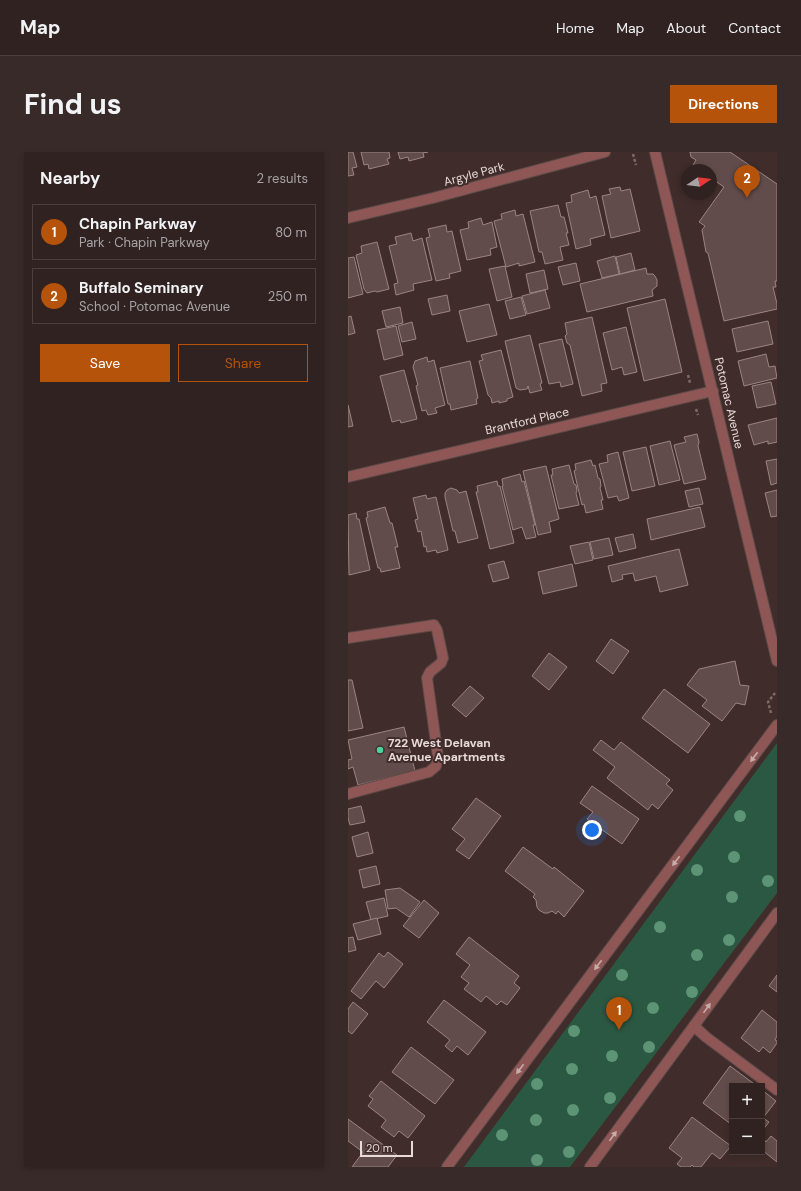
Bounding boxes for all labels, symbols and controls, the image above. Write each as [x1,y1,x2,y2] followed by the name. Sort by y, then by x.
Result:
[20,15,60,40] text: Map
[556,19,594,37] text: Home
[616,19,644,37] text: Map
[666,19,706,37] text: About
[728,19,781,37] text: Contact
[670,85,777,123] button: Directions
[24,86,122,123] text: Find us
[442,158,506,190] street label: Argyle Park
[681,164,717,200] north arrow
[734,165,760,198] pin: 2
[40,167,100,189] text: Nearby
[257,170,308,187] text: 2 results
[79,214,197,234] text: Chapin Parkway
[52,224,56,241] text: 1
[275,224,307,241] text: 80 m
[79,234,210,251] text: Park · Chapin Parkway
[79,278,204,298] text: Buffalo Seminary
[50,288,58,305] text: 2
[268,288,307,305] text: 250 m
[79,298,230,315] text: School · Potomac Avenue
[40,344,170,382] button: Save
[178,344,308,382] button: Share
[711,356,747,450] street label: Potomac Avenue
[484,404,571,438] street label: Brantford Place
[388,735,505,765] place label: 722 West Delavan Avenue Apartments
[375,745,385,755] marker: 722 West Delavan Avenue Apartments
[749,751,758,762] one-way arrow
[582,820,602,840] your location
[672,855,680,866] one-way arrow
[594,960,602,970] one-way arrow
[606,997,632,1030] pin: 1
[703,1003,711,1014] one-way arrow
[516,1064,525,1075] one-way arrow
[729,1083,765,1155] map controls
[729,1083,765,1119] button: +
[729,1119,765,1155] button: −
[609,1130,618,1141] one-way arrow
[360,1139,413,1158] scale bar
[366,1141,392,1155] text: 20 m

